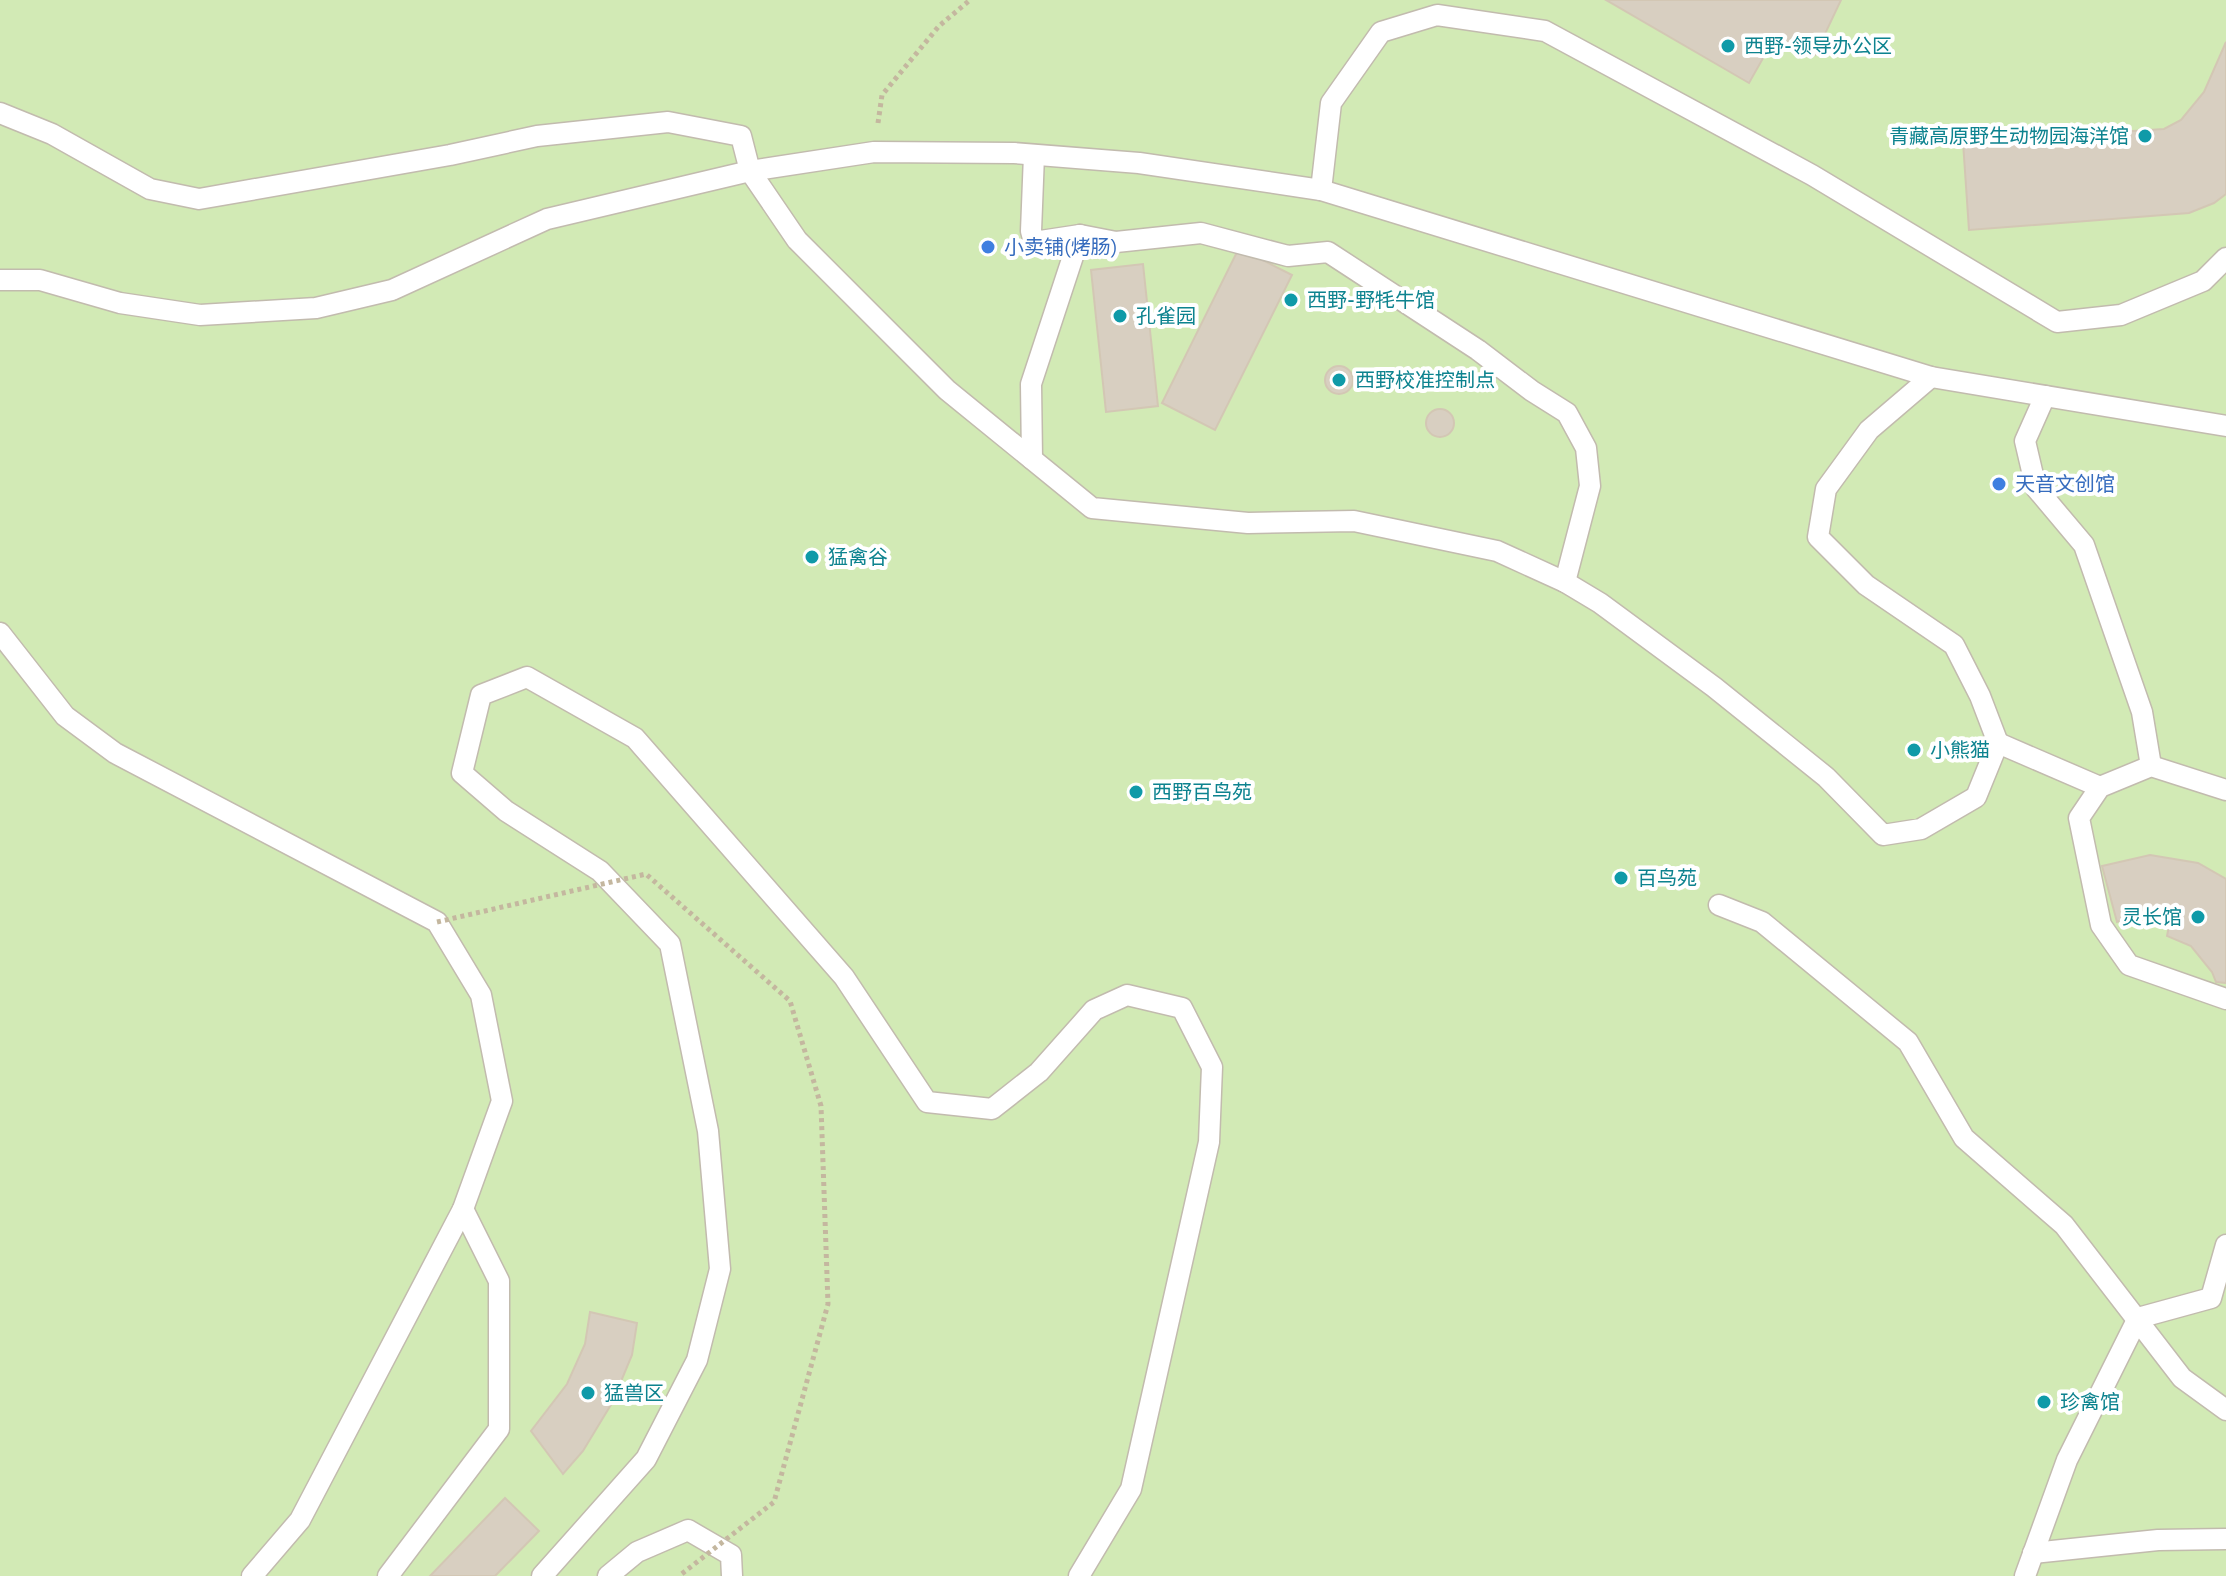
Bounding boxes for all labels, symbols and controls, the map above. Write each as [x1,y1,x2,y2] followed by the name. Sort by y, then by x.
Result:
[1744,32,1892,59] place label: 西野-领导办公区
[1719,37,1737,55] marker: 西野-领导办公区
[1889,122,2129,149] place label: 青藏高原野生动物园海洋馆
[2136,127,2154,145] marker: 青藏高原野生动物园海洋馆
[1004,233,1117,260] place label: 小卖铺(烤肠)
[979,238,997,256] marker: 小卖铺(烤肠)
[1307,286,1435,313] place label: 西野-野牦牛馆
[1282,291,1300,309] marker: 西野-野牦牛馆
[1136,302,1196,329] place label: 孔雀园
[1111,307,1129,325] marker: 孔雀园
[1355,366,1495,393] place label: 西野校准控制点
[1330,371,1348,389] marker: 西野校准控制点
[2015,470,2115,497] place label: 天音文创馆
[1990,475,2008,493] marker: 天音文创馆
[828,543,888,570] place label: 猛禽谷
[803,548,821,566] marker: 猛禽谷
[1930,736,1990,763] place label: 小熊猫
[1905,741,1923,759] marker: 小熊猫
[1152,778,1252,805] place label: 西野百鸟苑
[1127,783,1145,801] marker: 西野百鸟苑
[1637,864,1697,891] place label: 百鸟苑
[1612,869,1630,887] marker: 百鸟苑
[2122,903,2182,930] place label: 灵长馆
[2189,908,2207,926] marker: 灵长馆
[604,1379,664,1406] place label: 猛兽区
[579,1384,597,1402] marker: 猛兽区
[2060,1388,2120,1415] place label: 珍禽馆
[2035,1393,2053,1411] marker: 珍禽馆

